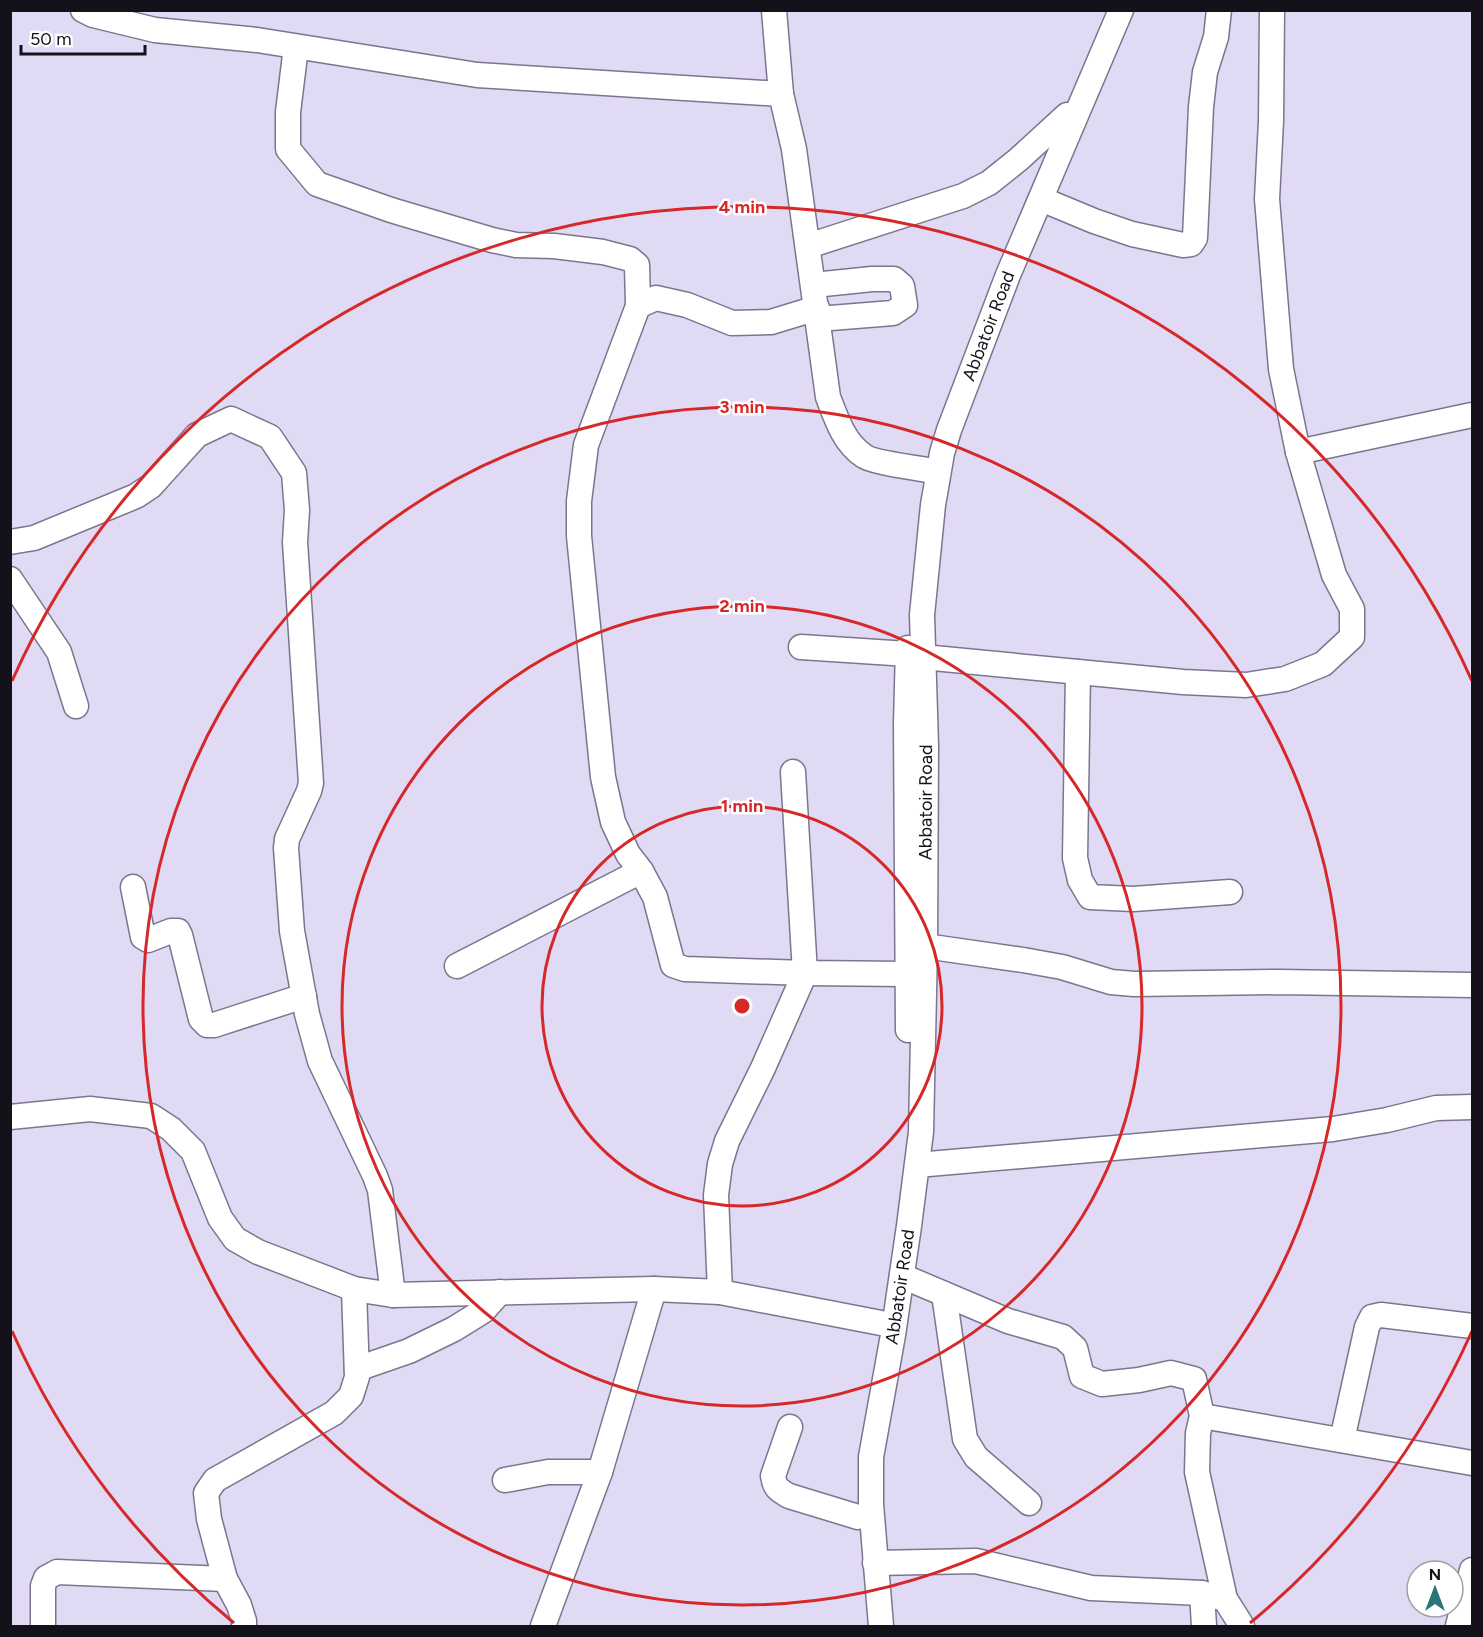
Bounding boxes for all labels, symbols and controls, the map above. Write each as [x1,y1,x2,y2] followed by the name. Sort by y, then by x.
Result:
[21,18,146,56] scale bar
[30,28,72,50] text: 50 m
[719,196,765,218] text: 4 min
[958,268,1019,384] street label: Abbatoir Road
[720,396,764,418] text: 3 min
[719,595,765,617] text: 2 min
[914,744,937,860] street label: Abbatoir Road
[721,795,763,817] text: 1 min
[732,996,752,1016] centre of rings
[881,1228,919,1346] street label: Abbatoir Road
[1405,1559,1465,1619] north arrow
[1429,1565,1441,1584] text: N

